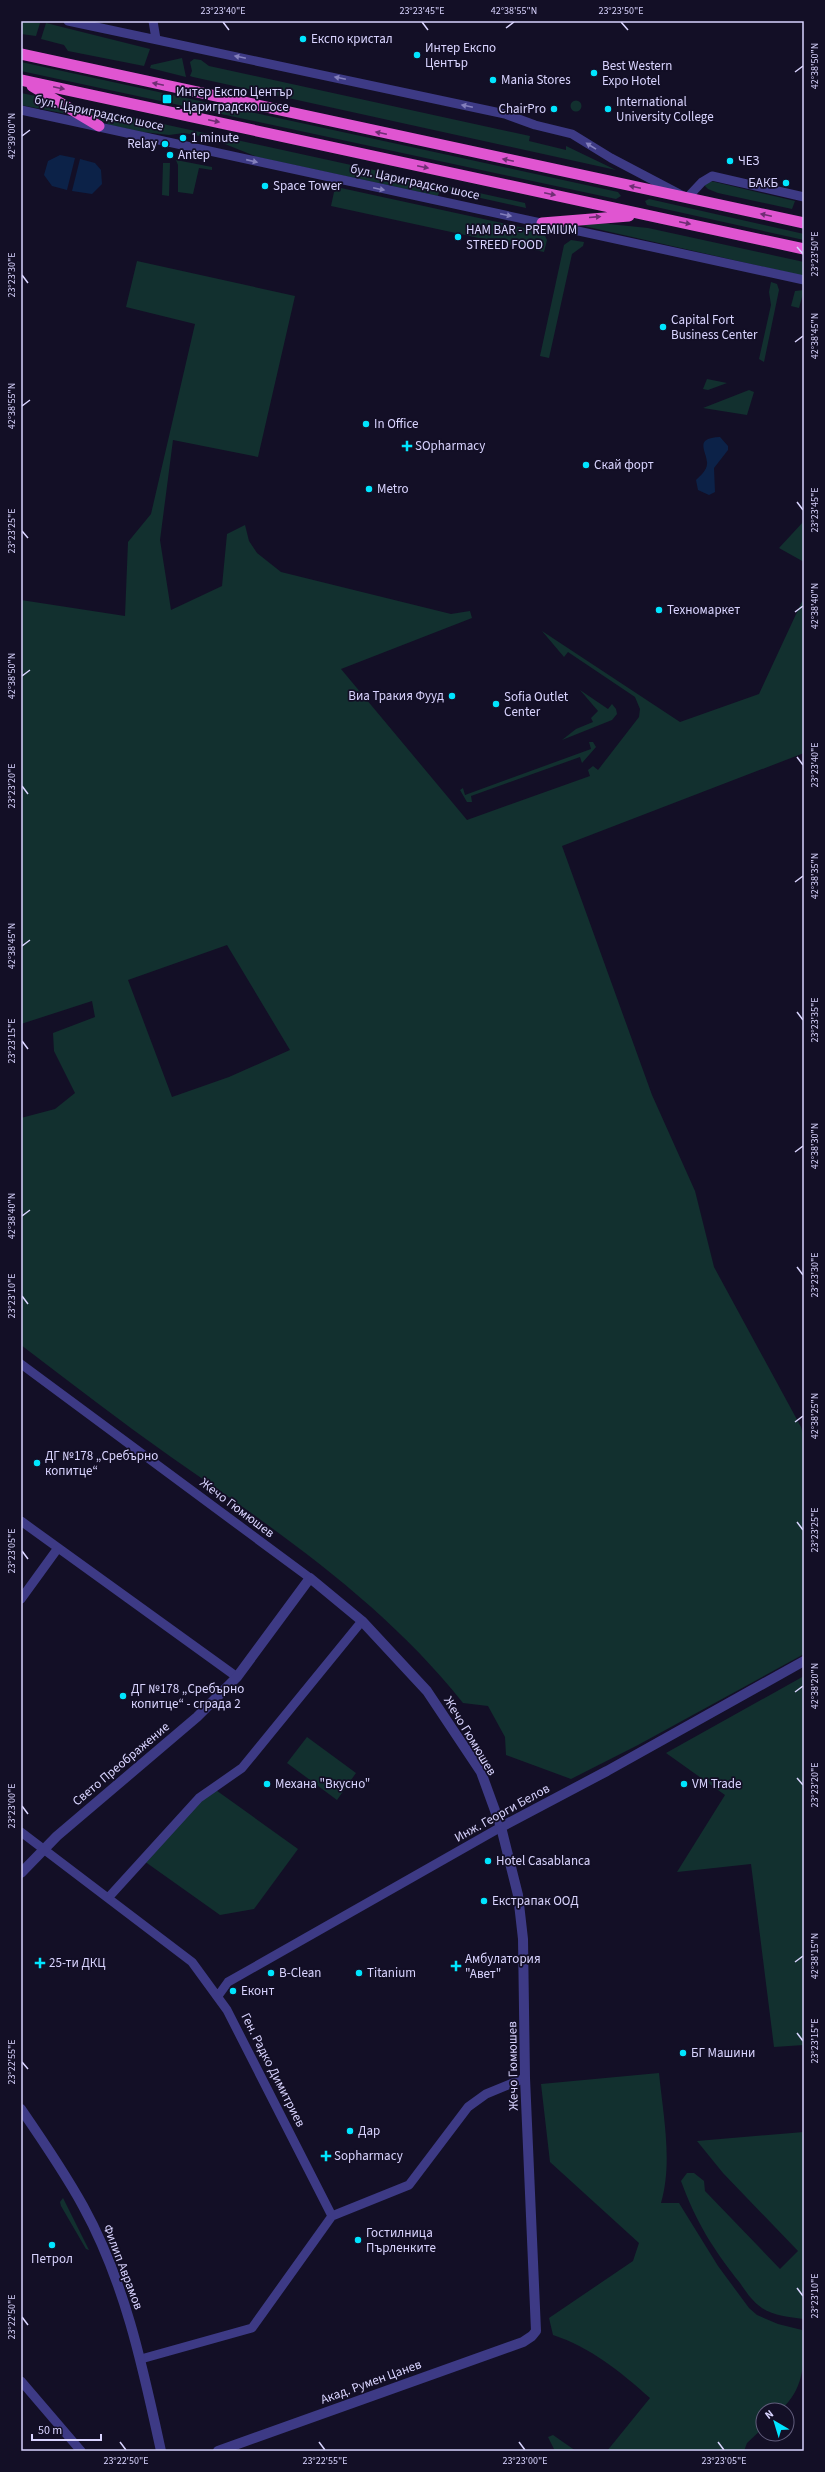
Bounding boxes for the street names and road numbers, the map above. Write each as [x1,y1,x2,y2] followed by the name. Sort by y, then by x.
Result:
[33,90,165,136] street label: бул. Цариградско шосе
[349,159,481,205] street label: бул. Цариградско шосе
[196,1474,278,1542] street label: Жечо Гюмюшев
[439,1693,501,1779] street label: Жечо Гюмюшев
[69,1718,173,1810] street label: Свето Преображение
[451,1779,553,1847] street label: Инж. Георги Белов
[236,2010,310,2130] street label: Ген. Радко Димитриев
[503,2021,523,2111] street label: Жечо Гюмюшев
[98,2222,148,2313] street label: Филип Аврамов
[318,2355,424,2409] street label: Акад. Румен Цанев

